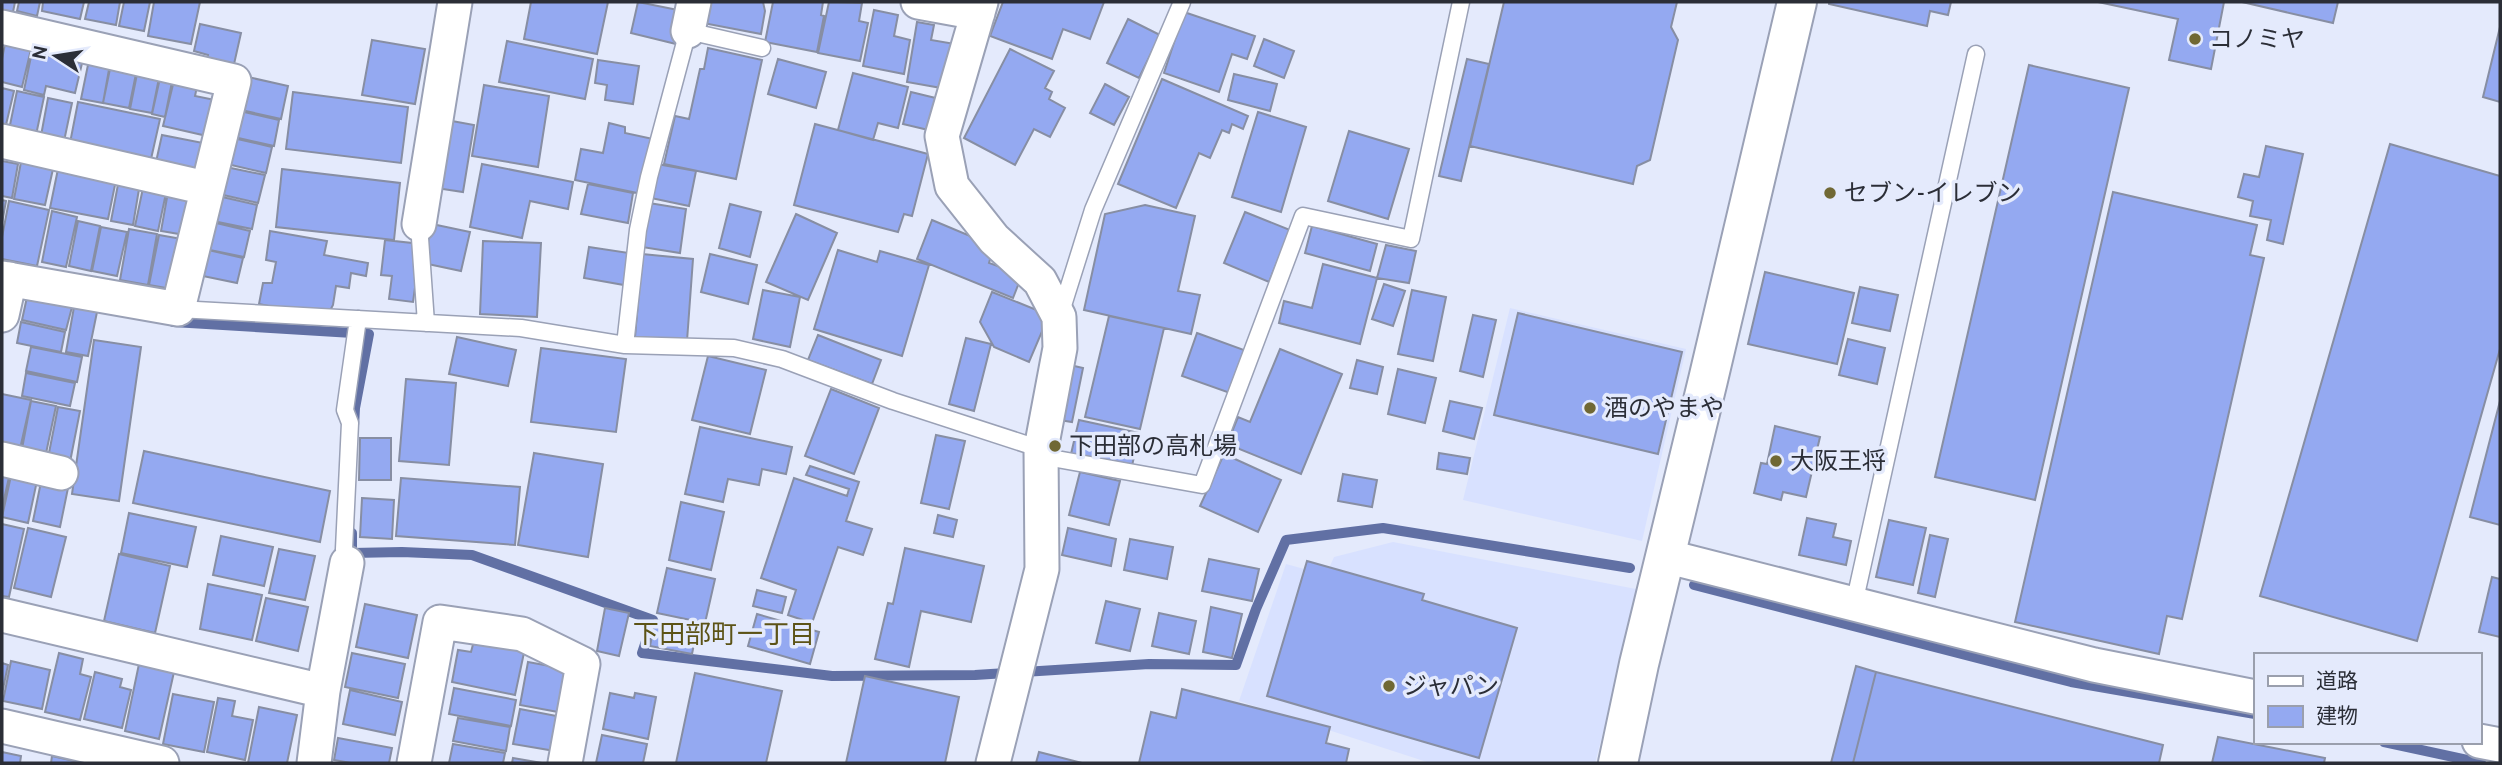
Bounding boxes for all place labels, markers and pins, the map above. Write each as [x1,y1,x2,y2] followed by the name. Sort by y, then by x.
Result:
[2209,26,2305,56] place label: コノミヤ
[2187,31,2203,47] marker: コノミヤ
[1844,180,2022,210] place label: セブン-イレブン
[1822,185,1838,201] marker: セブン-イレブン
[1604,395,1724,425] place label: 酒のやまや
[1582,400,1598,416] marker: 酒のやまや
[1069,433,1237,463] place label: 下田部の高札場
[1047,438,1063,454] marker: 下田部の高札場
[1790,448,1886,478] place label: 大阪王将
[1768,453,1784,469] marker: 大阪王将
[1403,673,1499,703] place label: ジャパン
[1381,678,1397,694] marker: ジャパン

